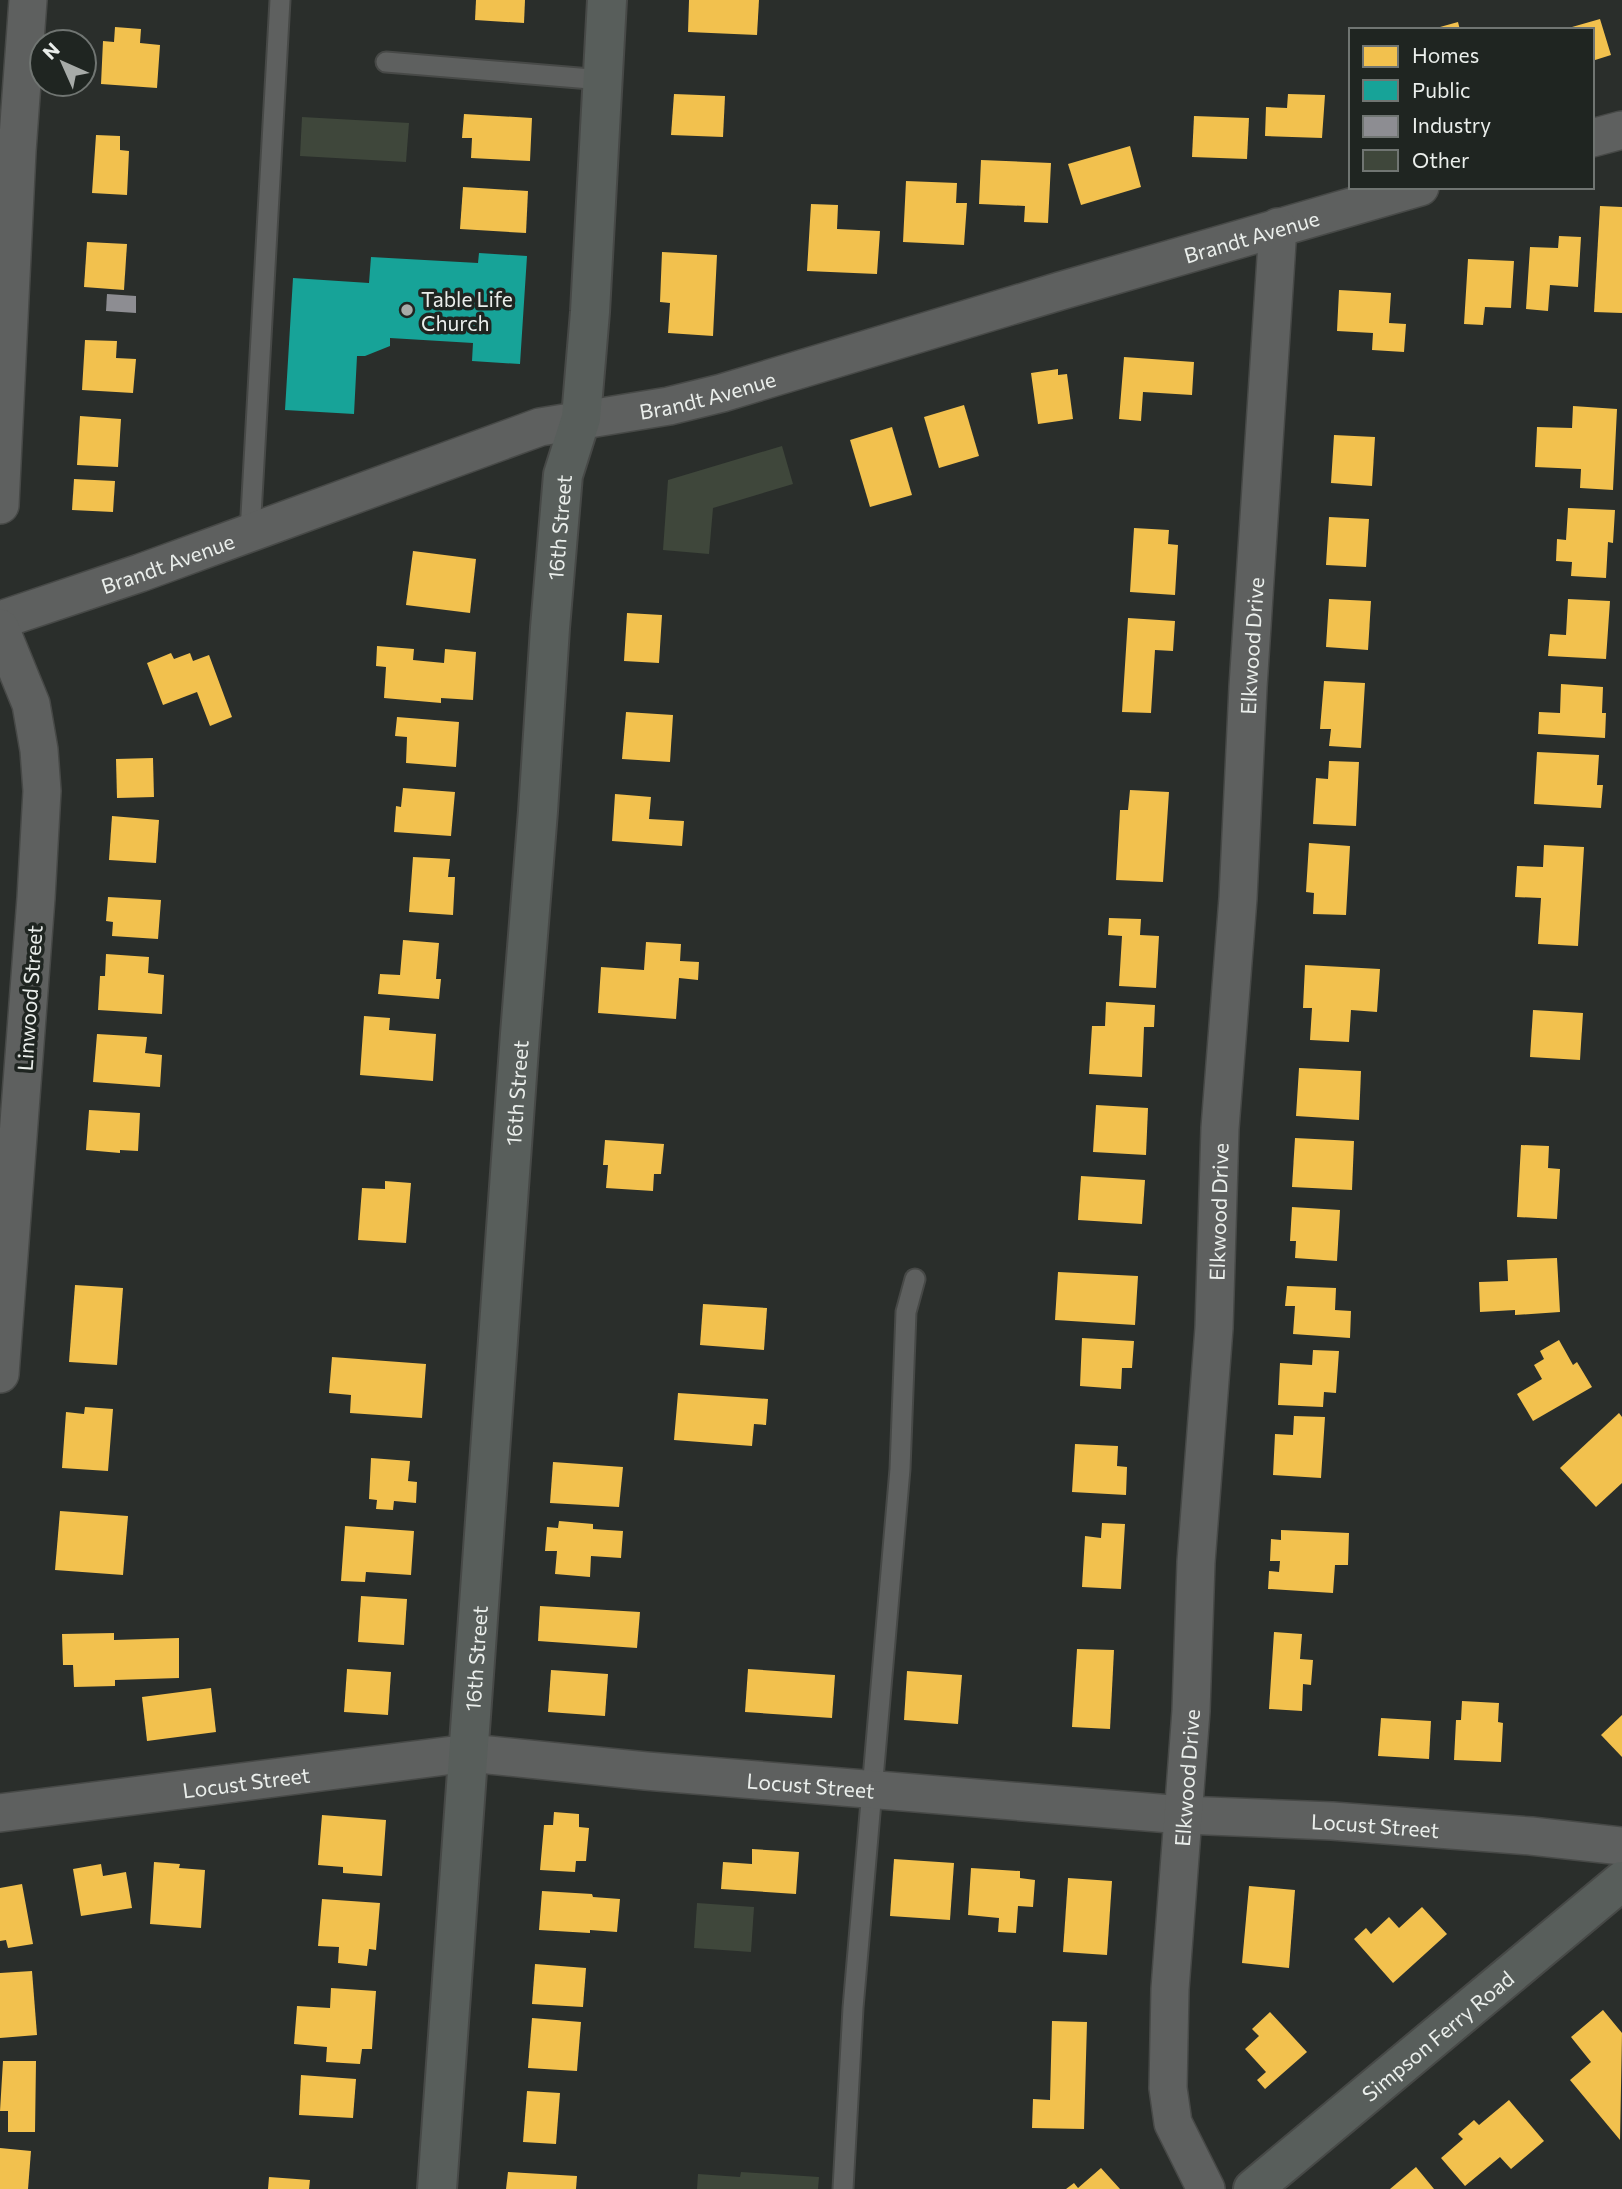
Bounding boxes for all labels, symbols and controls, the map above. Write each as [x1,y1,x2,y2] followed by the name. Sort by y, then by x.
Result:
[28,28,98,98] north arrow
[1349,28,1594,189] legend
[37,37,64,64] text: N
[1412,42,1479,67] text: Homes
[1412,77,1470,102] text: Public
[1412,112,1491,137] text: Industry
[1412,147,1469,172] text: Other
[1181,204,1322,267] street label: Brandt Avenue
[421,286,513,335] place label: Table Life Church
[399,302,415,318] marker: Table Life Church
[637,365,778,423] street label: Brandt Avenue
[542,474,575,581] street label: 16th Street
[98,527,237,598] street label: Brandt Avenue
[1234,576,1268,715] street label: Elkwood Drive
[11,924,47,1072] street label: Linwood Street
[500,1039,532,1147] street label: 16th Street
[1203,1143,1232,1281] street label: Elkwood Drive
[459,1605,491,1712] street label: 16th Street
[1168,1708,1204,1847] street label: Elkwood Drive
[181,1761,311,1802] street label: Locust Street
[746,1767,876,1802] street label: Locust Street
[1311,1808,1440,1842] street label: Locust Street
[1356,1965,1518,2106] street label: Simpson Ferry Road

